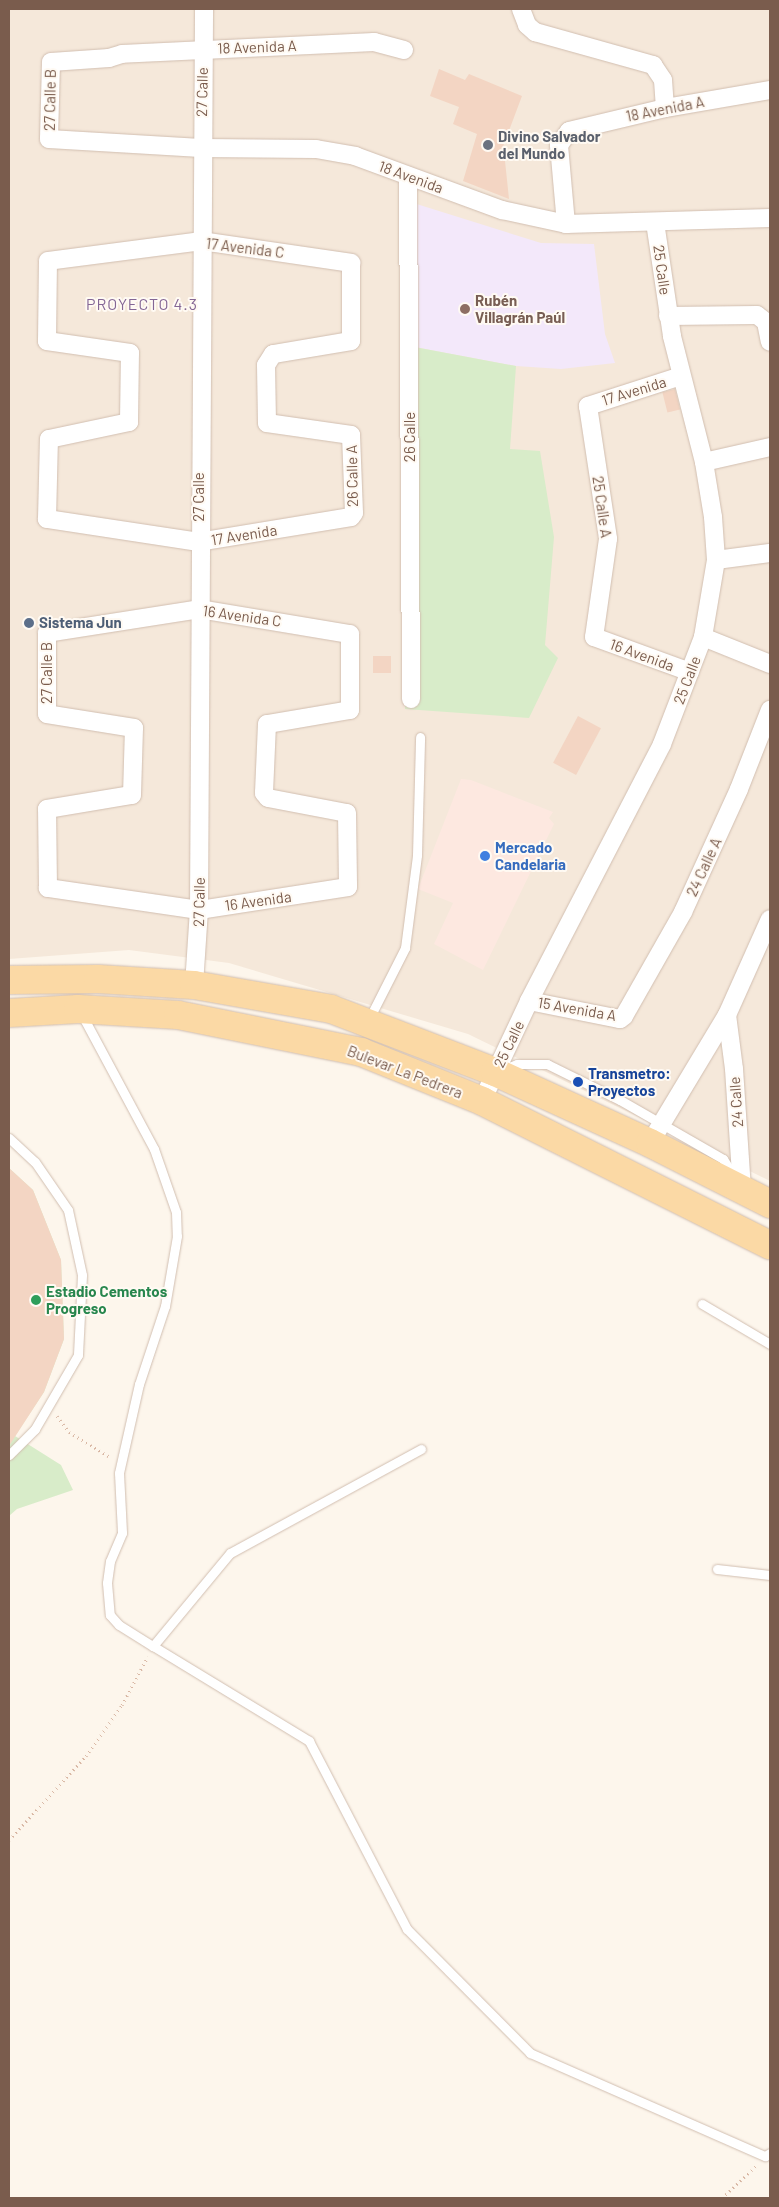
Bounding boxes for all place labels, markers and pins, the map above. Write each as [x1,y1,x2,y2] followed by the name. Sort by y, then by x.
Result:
[498,127,601,162] place label: Divino Salvador del Mundo
[482,139,494,151] marker: Divino Salvador del Mundo
[475,291,565,326] place label: Rubén Villagrán Paúl
[459,303,471,315] marker: Rubén Villagrán Paúl
[39,614,122,632] place label: Sistema Jun
[23,617,35,629] marker: Sistema Jun
[495,838,566,873] place label: Mercado Candelaria
[479,850,491,862] marker: Mercado Candelaria
[588,1064,671,1099] place label: Transmetro: Proyectos
[572,1076,584,1088] marker: Transmetro: Proyectos
[46,1282,167,1317] place label: Estadio Cementos Progreso
[30,1294,42,1306] marker: Estadio Cementos Progreso

